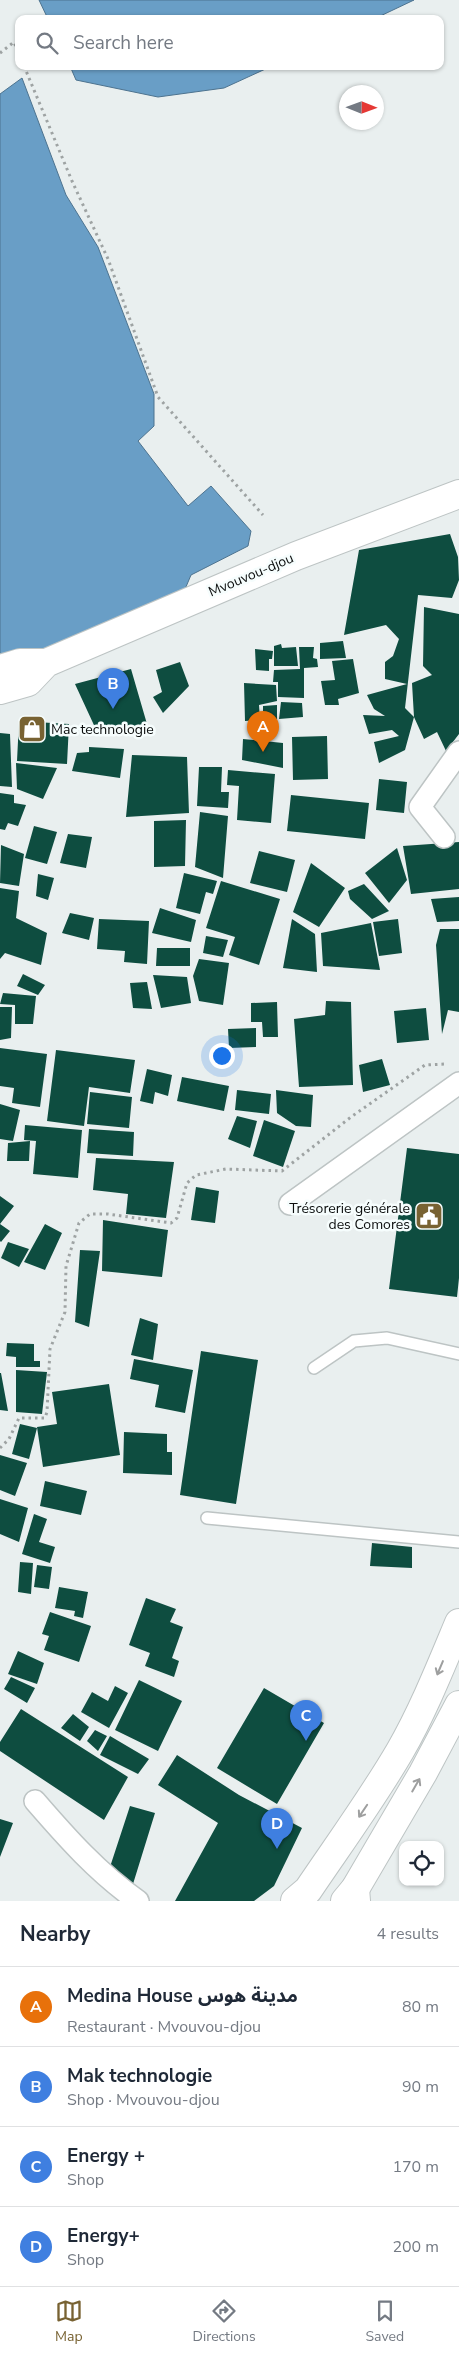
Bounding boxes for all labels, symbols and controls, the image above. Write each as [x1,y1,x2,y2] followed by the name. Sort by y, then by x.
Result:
[15,15,444,70] search box
[33,29,61,57] icon: search
[73,30,174,56] text: Search here
[339,85,384,130] north arrow
[206,549,296,601] street label: Mvouvou-djou
[97,668,129,709] pin: B
[247,711,279,752] pin: A
[17,714,47,744] shop icon: Mac technologie
[51,720,154,739] place label: Mac technologie
[209,1043,235,1069] your location
[289,1199,410,1234] place label: Trésorerie générale des Comores
[414,1201,444,1231] public building icon: Trésorerie générale des Comores
[435,1661,444,1676] one-way arrow
[290,1700,322,1741] pin: C
[411,1778,421,1792] one-way arrow
[358,1804,368,1818] one-way arrow
[261,1808,293,1849] pin: D
[399,1841,444,1886] map controls
[399,1841,444,1886] button: locate
[20,1920,90,1948] text: Nearby
[377,1923,439,1945] text: 4 results
[67,1983,298,2009] text: Medina House مدينة هوس
[30,1996,42,2018] text: A
[402,1996,439,2018] text: 80 m
[67,2016,261,2038] text: Restaurant · Mvouvou-djou
[67,2063,212,2089] text: Mak technologie
[30,2076,42,2098] text: B
[402,2076,439,2098] text: 90 m
[67,2089,220,2111] text: Shop · Mvouvou-djou
[67,2143,145,2169] text: Energy +
[31,2156,41,2178] text: C
[392,2156,439,2178] text: 170 m
[67,2169,104,2191] text: Shop
[67,2223,140,2249] text: Energy+
[30,2236,42,2258] text: D
[392,2236,439,2258] text: 200 m
[67,2249,104,2271] text: Shop
[55,2297,83,2346] tab: Map
[193,2297,256,2346] tab: Directions
[365,2297,404,2346] tab: Saved

